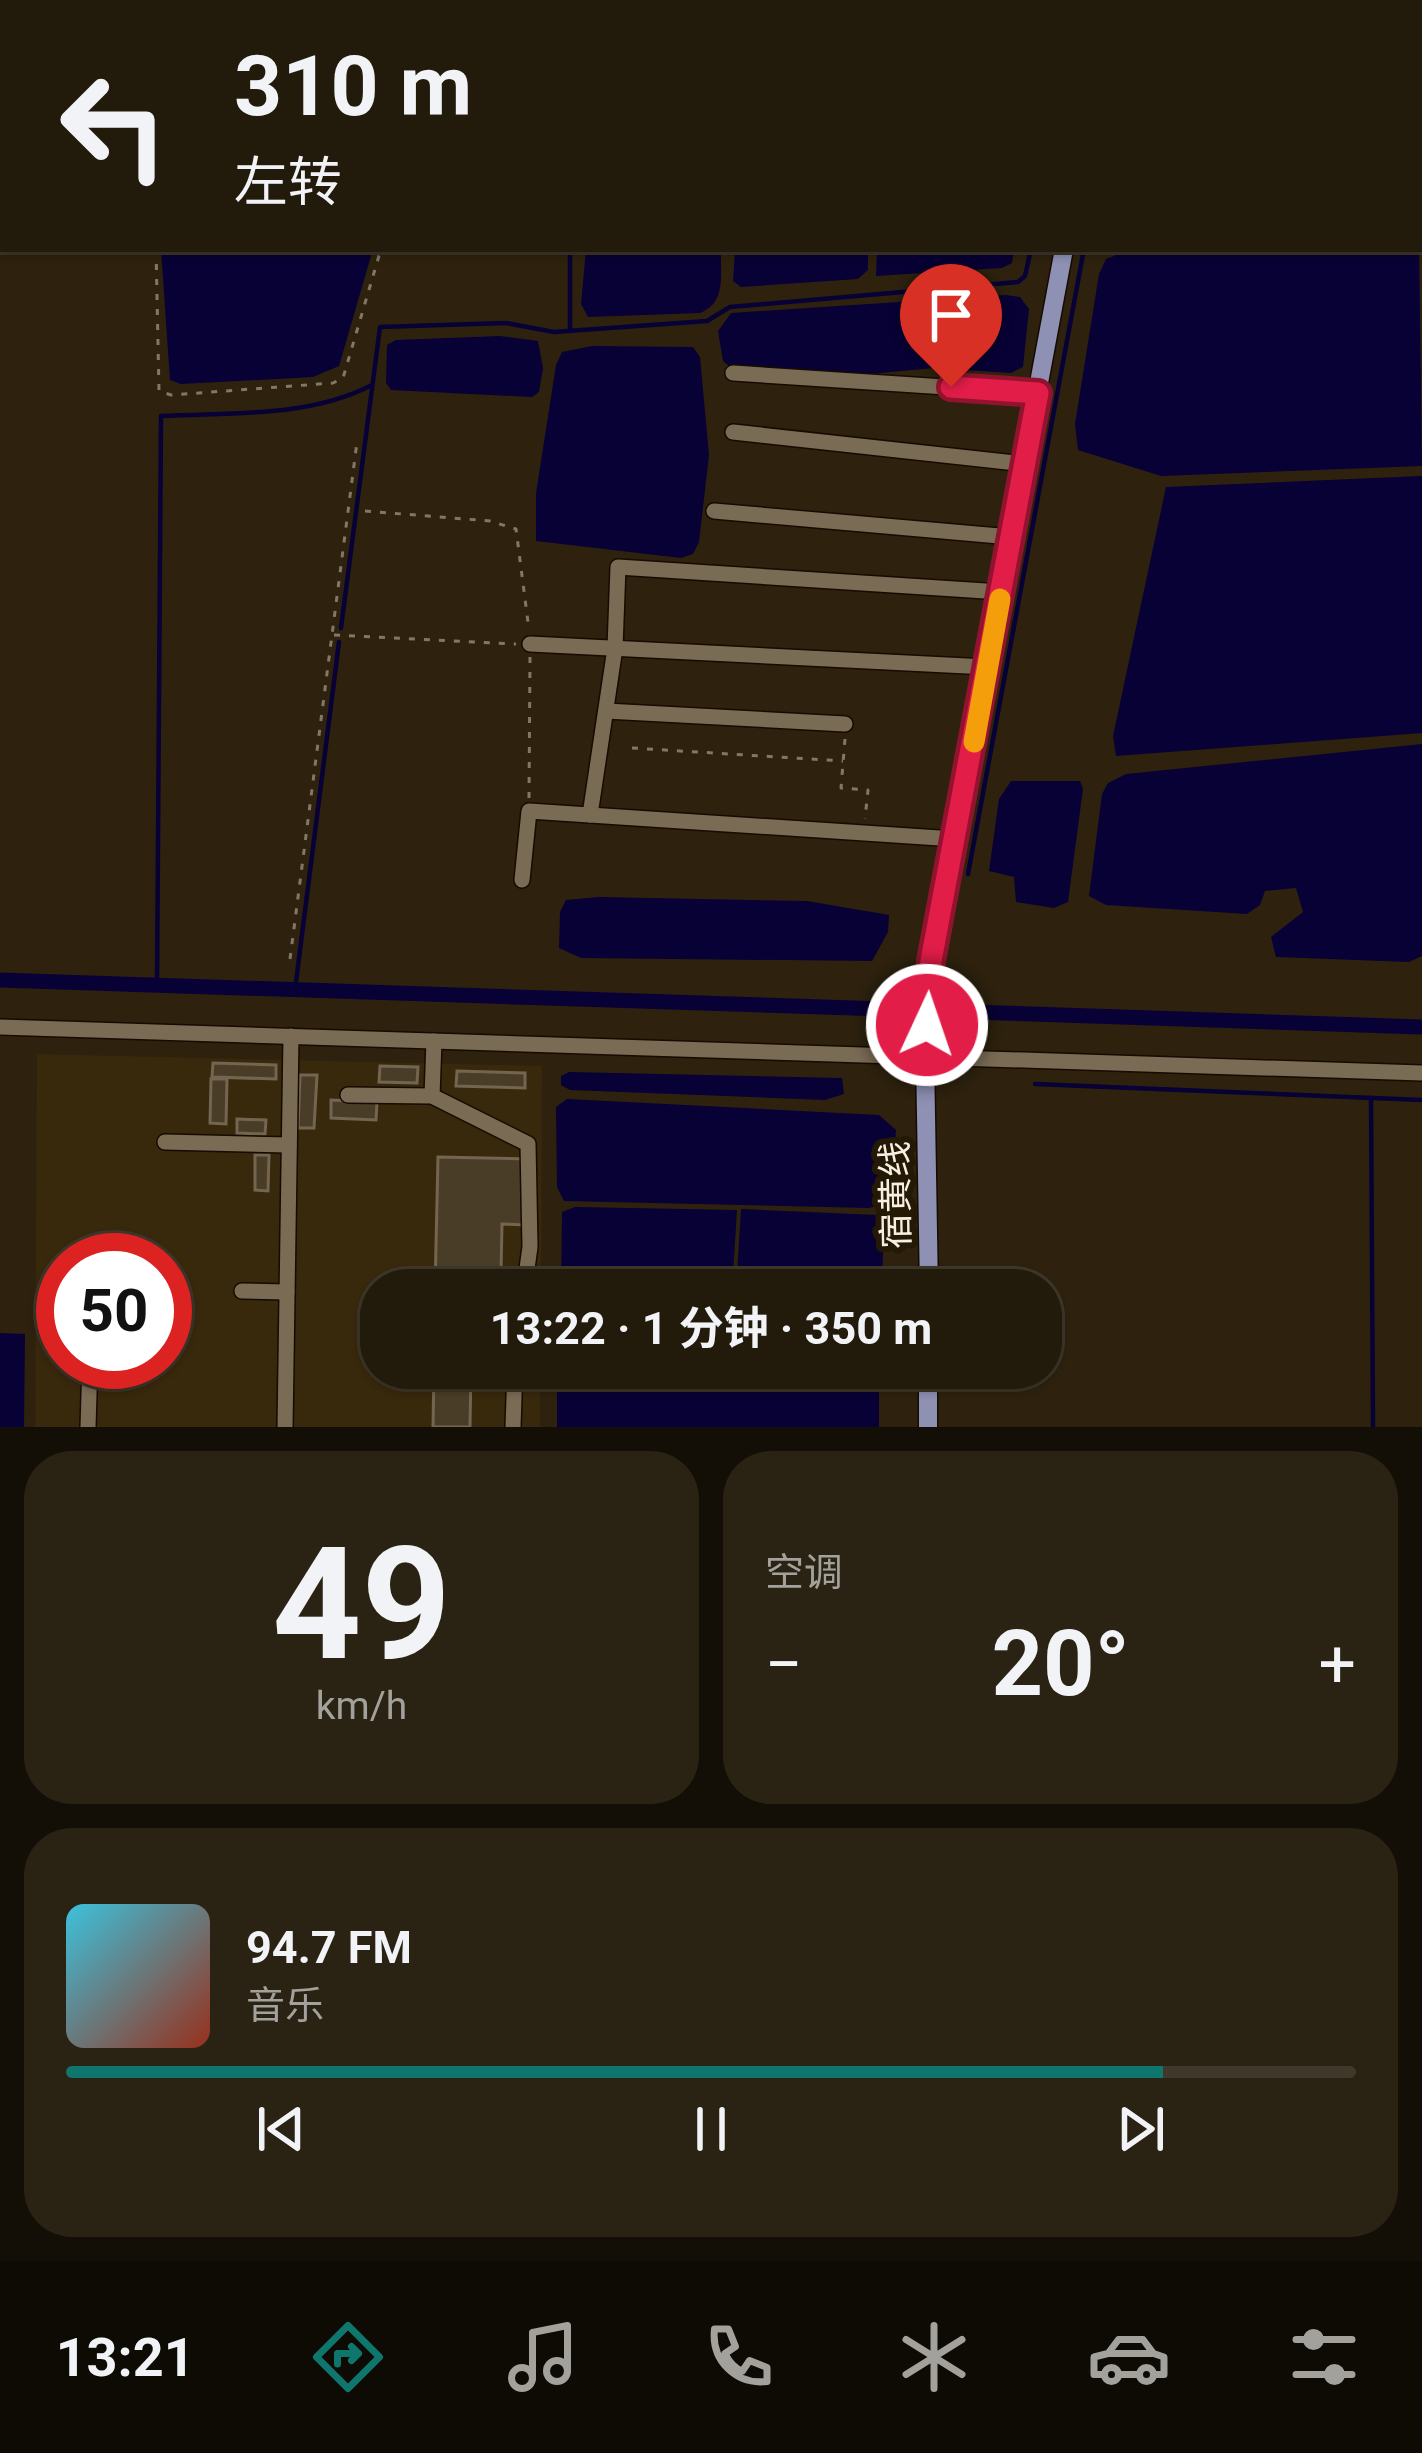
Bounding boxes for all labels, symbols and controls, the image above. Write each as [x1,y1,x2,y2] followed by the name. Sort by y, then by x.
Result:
[234,37,472,136] text: 310 m
[36,48,192,204] icon: left
[234,151,342,214] text: 左转
[900,264,1002,387] pin
[918,282,984,348] icon: arrive
[864,962,990,1088] position arrow
[874,1141,918,1249] street label: 宿黄线
[36,1233,192,1389] speed limit sign: 50
[490,1302,932,1355] text: 13:22 · 1 分钟 · 350 m
[272,1513,451,1696] text: 49
[765,1550,843,1596] text: 空调
[991,1612,1130,1717] text: 20°
[765,1626,803,1703] text: −
[1319,1626,1356,1703] text: +
[316,1683,407,1729] text: km/h
[246,1921,412,1974] text: 94.7 FM
[246,1983,324,2029] text: 音乐
[248,2096,314,2162] icon: previous
[678,2096,744,2162] icon: pause
[1108,2096,1174,2162] icon: next
[306,2315,390,2399] icon: directions
[501,2315,585,2399] icon: music
[697,2315,781,2399] icon: phone
[892,2315,976,2399] icon: climate
[1087,2315,1171,2399] icon: car
[1282,2315,1366,2399] icon: filters
[56,2326,195,2389] text: 13:21

